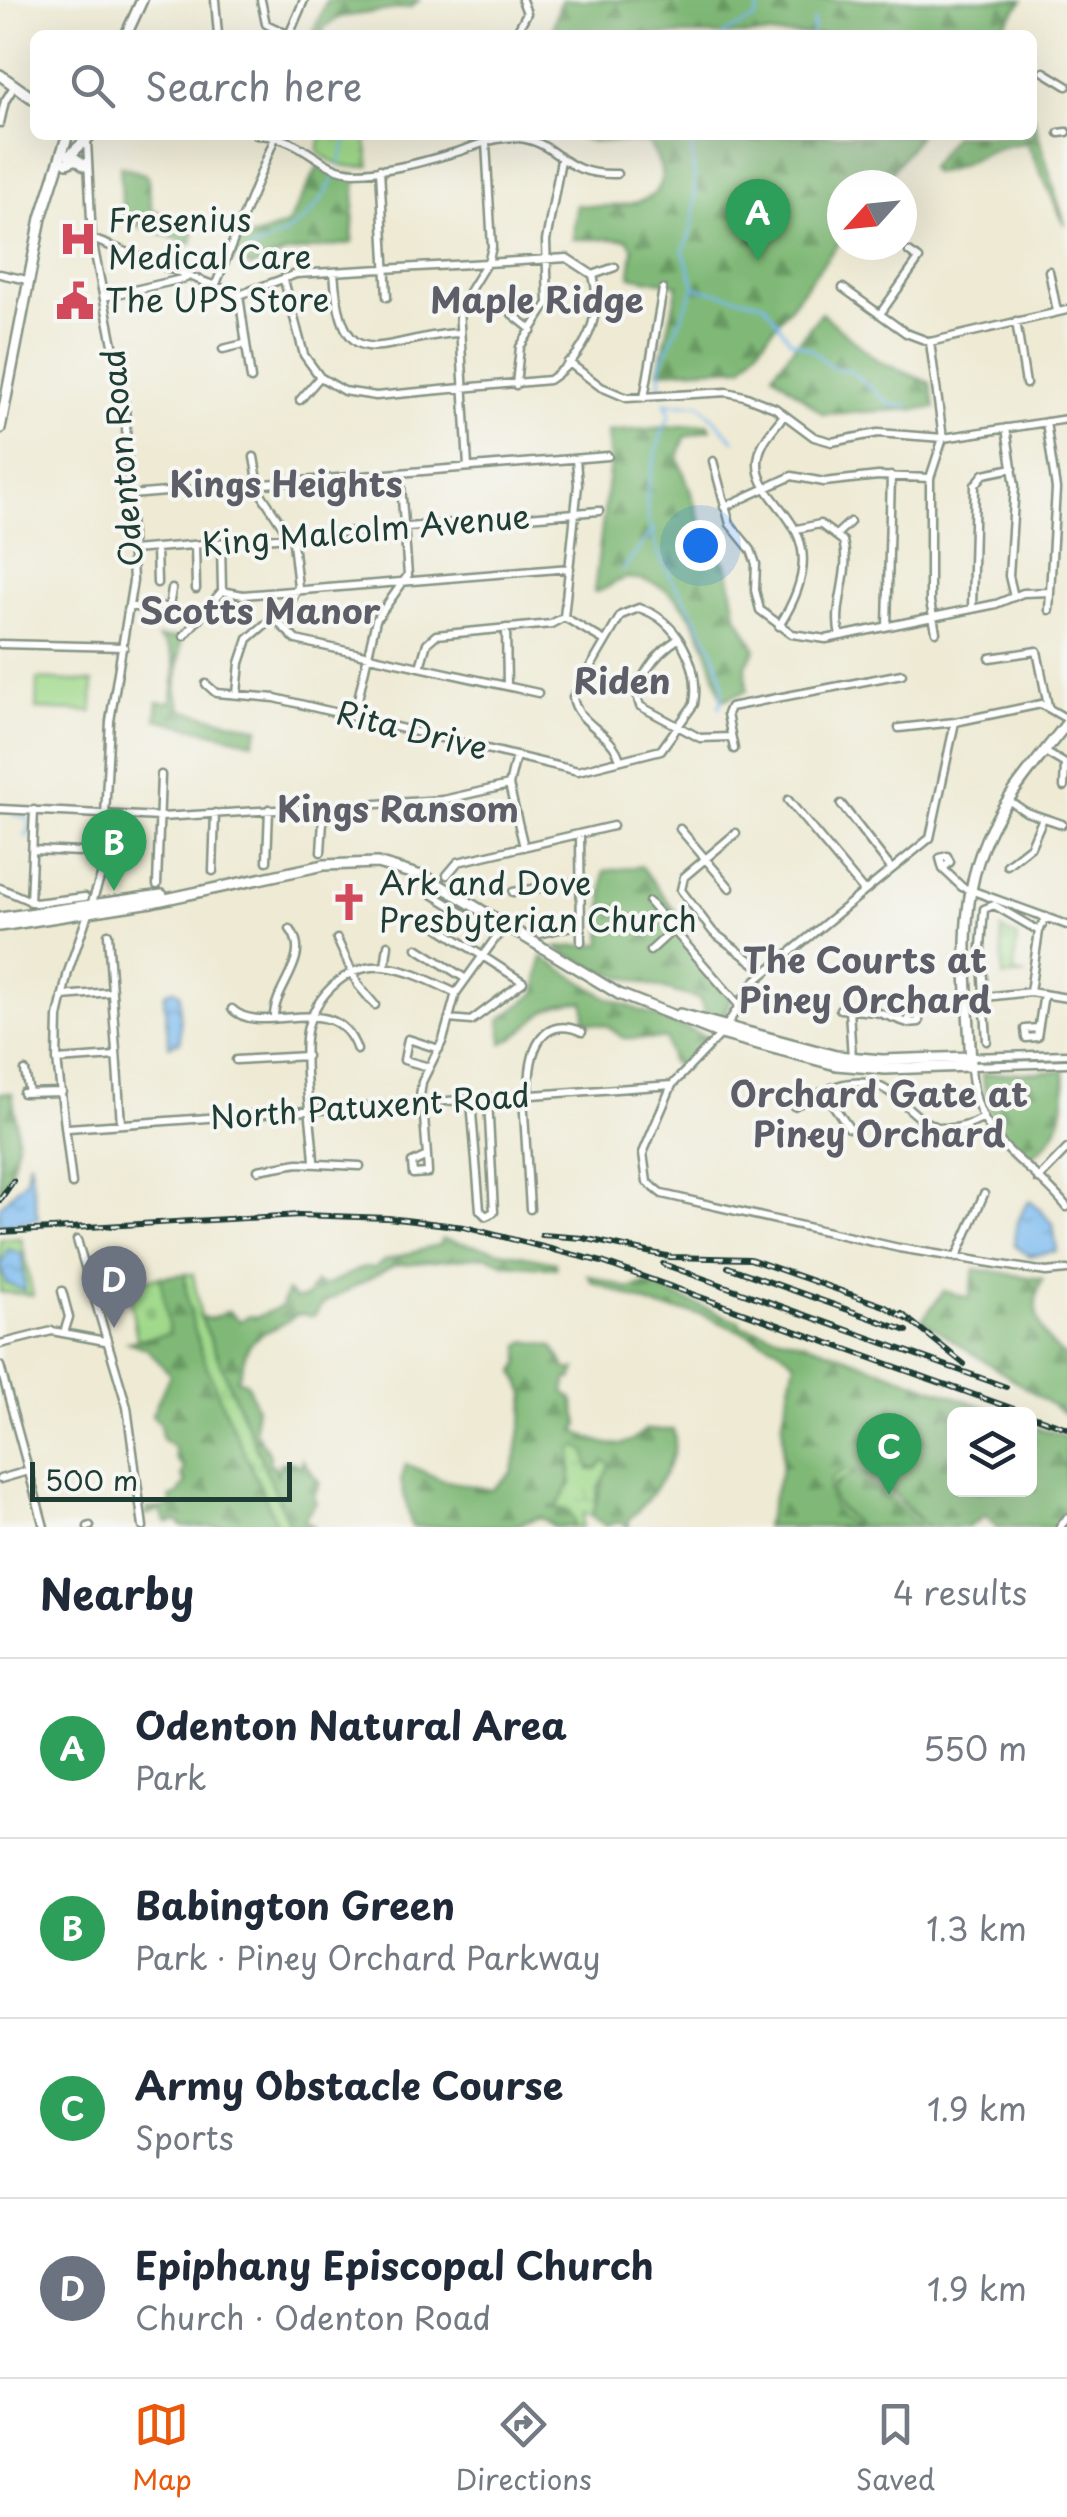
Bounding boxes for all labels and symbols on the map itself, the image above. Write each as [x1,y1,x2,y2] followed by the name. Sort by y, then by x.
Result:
[827,170,917,260] north arrow
[726,178,790,261] pin: A
[108,195,312,280] place label: Fresenius Medical Care
[57,218,99,260] hospital icon: Fresenius Medical Care
[430,272,644,325] district label: Maple Ridge
[105,275,329,323] place label: The UPS Store
[54,280,96,322] public building icon: The UPS Store
[88,347,154,569] street label: Odenton Road
[169,456,403,509] district label: Kings Heights
[200,491,532,567] street label: King Malcolm Avenue
[675,520,726,571] your location
[139,583,381,636] district label: Scotts Manor
[574,653,670,706] district label: Riden
[332,687,493,771] street label: Rita Drive
[277,781,519,834] district label: Kings Ransom
[82,808,146,891] pin: B
[379,858,697,943] place label: Ark and Dove Presbyterian Church
[328,881,370,923] church icon: Ark and Dove Presbyterian Church
[739,932,991,1025] district label: The Courts at Piney Orchard
[730,1066,1028,1159] district label: Orchard Gate at Piney Orchard
[208,1070,531,1140] street label: North Patuxent Road
[82,1246,146,1328] pin: D
[856,1412,922,1495] pin: C
[30,1457,292,1502] scale bar

